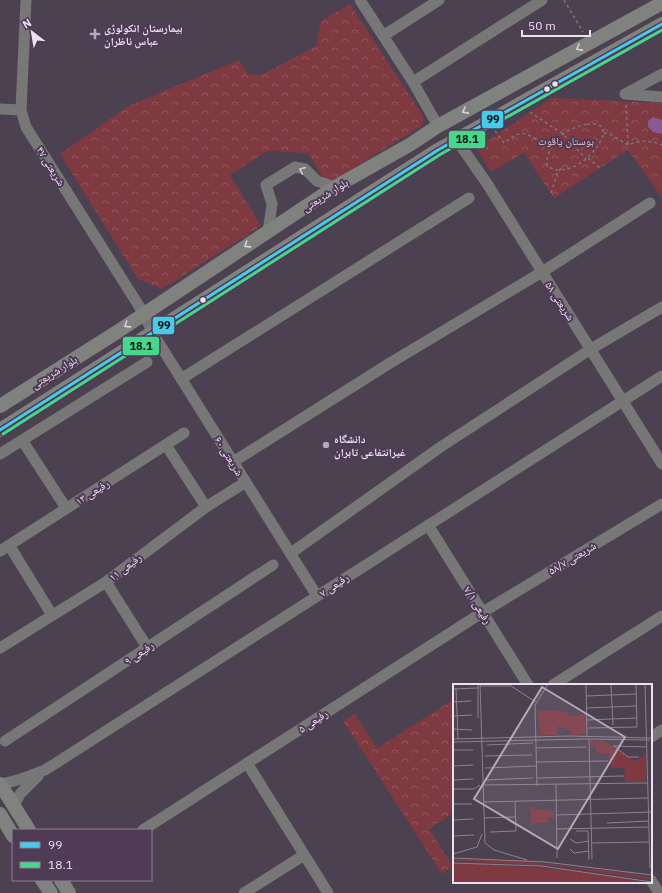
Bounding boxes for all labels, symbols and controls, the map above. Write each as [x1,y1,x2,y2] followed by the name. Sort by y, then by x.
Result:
[12,12,52,52] north arrow
[522,12,590,38] scale bar
[20,15,34,31] text: N
[528,18,556,33] text: 50 m
[104,21,182,49] place label: بیمارستان انکولوژی عباس ناظران
[89,28,101,40] marker: بیمارستان انکولوژی عباس ناظران
[575,44,583,51] one-way arrow
[550,79,560,89] unlabelled marker
[542,84,552,94] unlabelled marker
[462,106,469,114] one-way arrow
[481,110,504,129] line badge: 99
[486,112,500,126] text: 99
[448,130,486,149] line badge: 18.1
[455,132,479,146] text: 18.1
[538,134,594,148] park label: بوستان یاقوت
[33,144,69,188] street label: شریعتی ۴۷
[299,167,306,175] one-way arrow
[299,175,351,215] street label: بلوار شریعتی
[244,241,251,248] one-way arrow
[542,279,578,323] street label: شریعتی ۵۸
[198,295,208,305] unlabelled marker
[152,316,175,335] line badge: 99
[157,318,171,332] text: 99
[124,320,131,328] one-way arrow
[122,336,160,356] line badge: 18.1
[129,339,153,353] text: 18.1
[28,352,80,392] street label: بلوار شریعتی
[334,432,406,460] place label: دانشگاه غیرانتفاعی تابران
[211,434,247,478] street label: شریعتی ۶۰
[321,440,331,450] marker: دانشگاه غیرانتفاعی تابران
[72,476,112,508] street label: رفیعی ۱۳
[546,538,598,578] street label: شریعتی ۵۸/۷
[106,550,144,584] street label: رفیعی ۱۱
[317,570,351,600] street label: رفیعی ۷
[461,584,495,626] street label: رفیعی ۷/۱
[122,638,156,668] street label: رفیعی ۹
[453,684,652,883] inset map
[296,706,330,736] street label: رفیعی ۵
[12,829,152,881] legend
[48,837,62,852] text: 99
[48,857,73,872] text: 18.1

